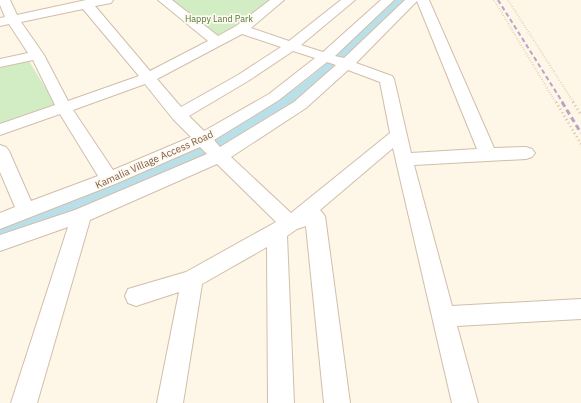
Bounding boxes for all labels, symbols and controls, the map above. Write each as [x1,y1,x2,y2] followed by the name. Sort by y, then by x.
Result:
[185,13,253,24] park label: Happy Land Park
[93,128,215,191] street label: Kamalia Village Access Road

